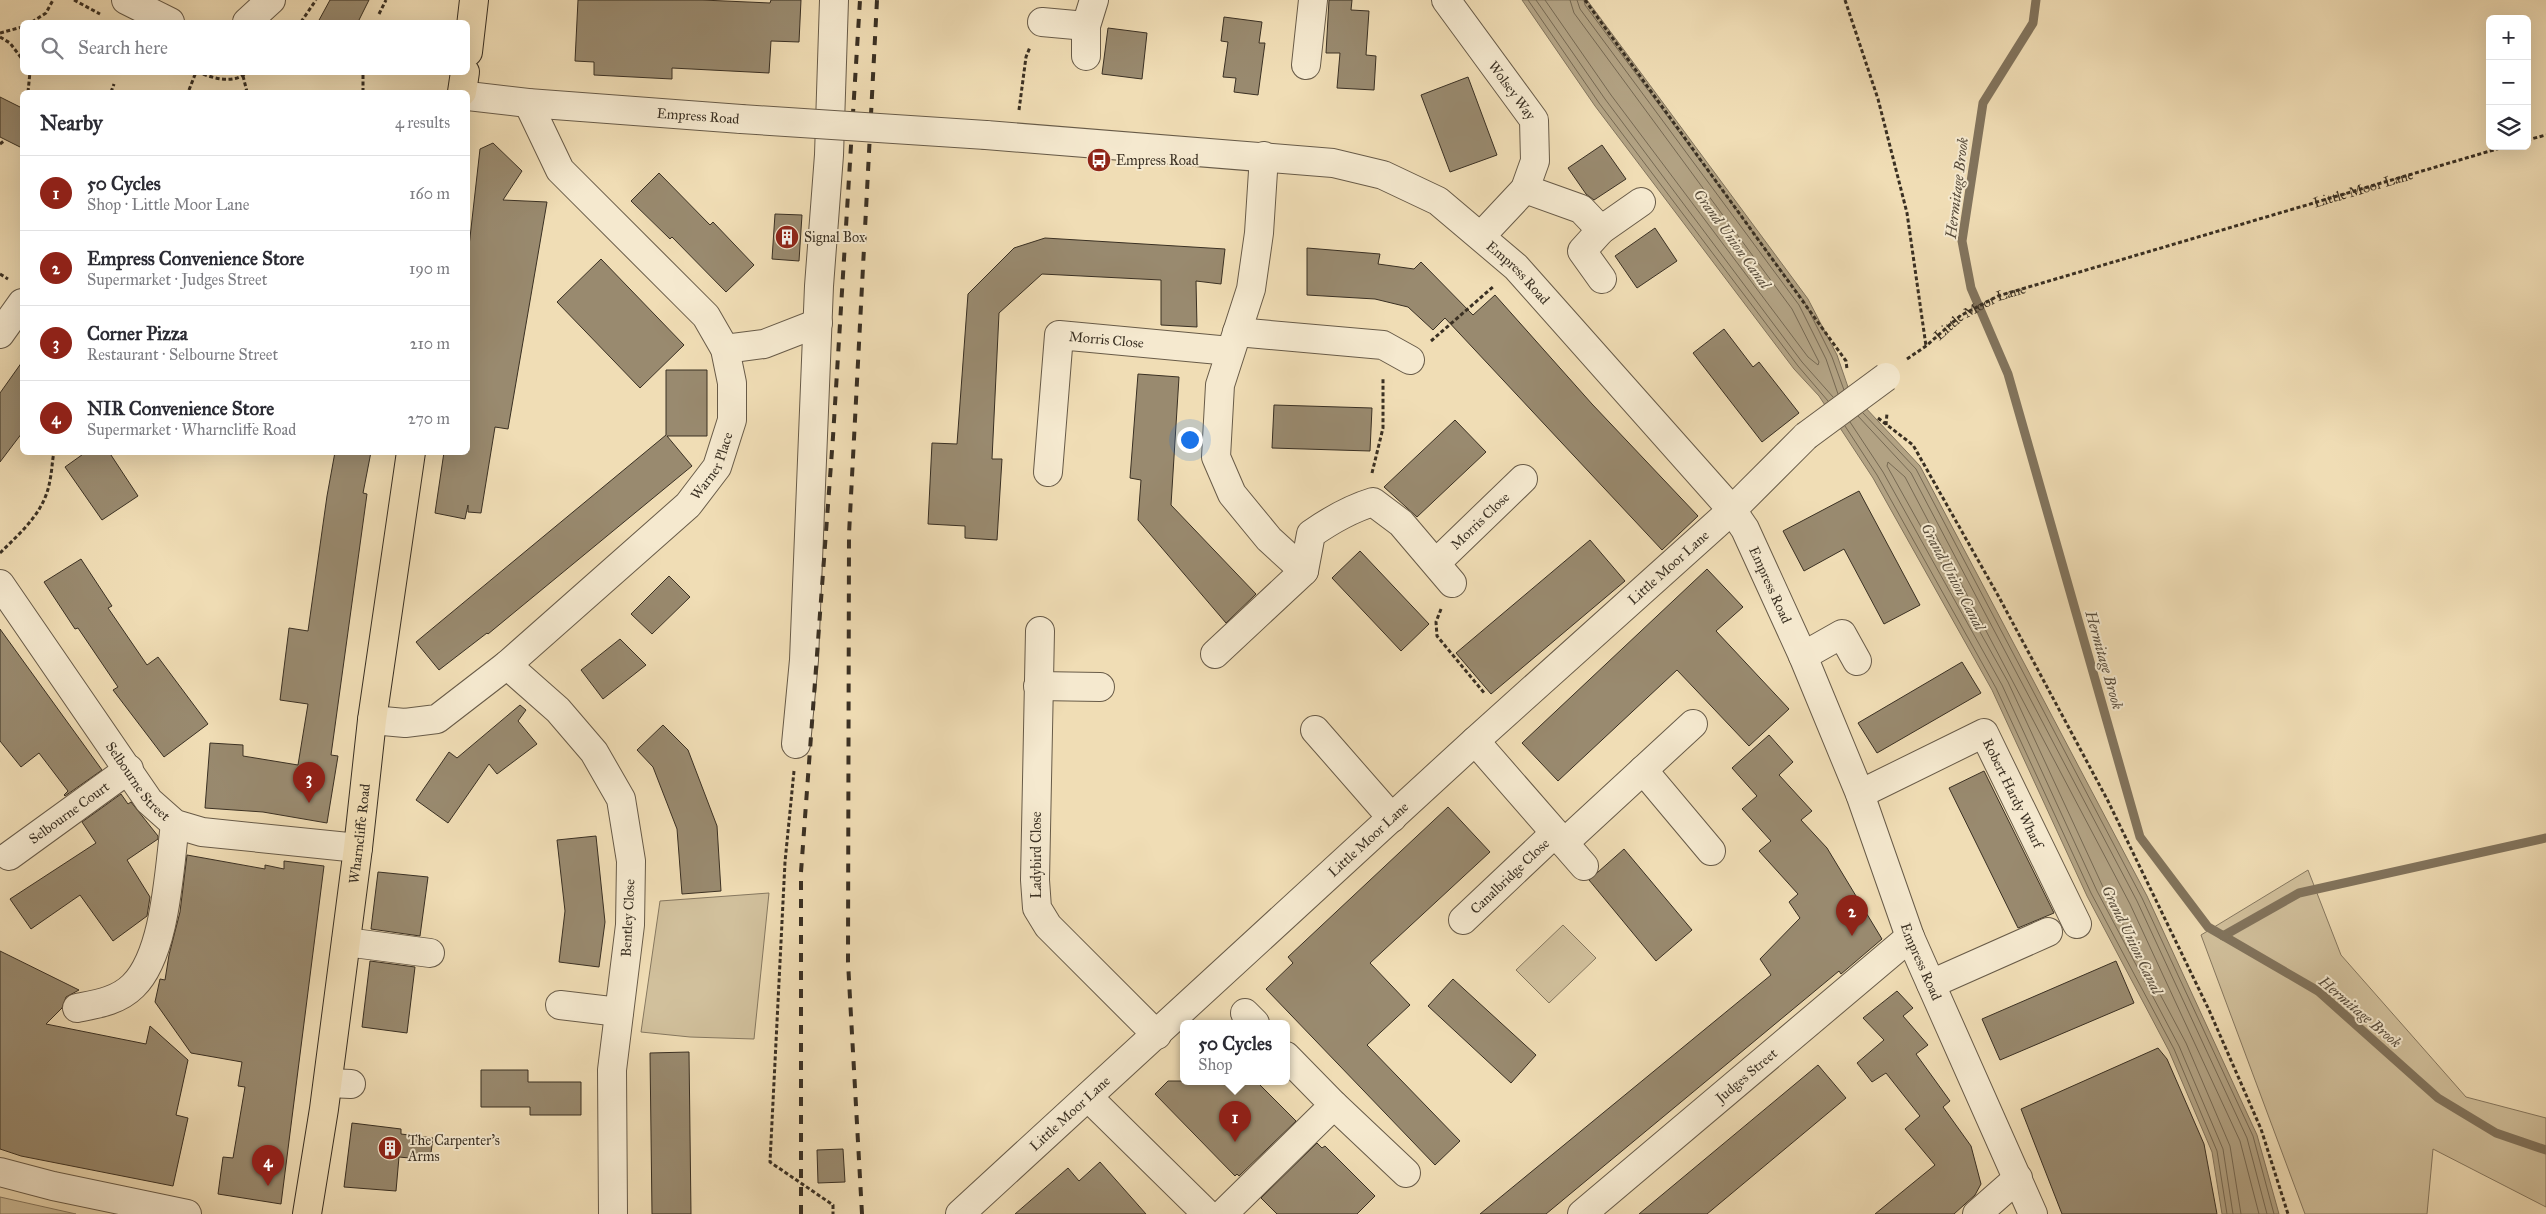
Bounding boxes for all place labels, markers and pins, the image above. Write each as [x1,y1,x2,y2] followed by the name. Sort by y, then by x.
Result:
[1086,147,1112,173] bus stop icon: Empress Road
[1116,152,1199,169] place label: Empress Road
[774,224,800,250] building icon: Signal Box
[804,229,866,246] place label: Signal Box
[293,762,325,803] pin: 3
[1836,895,1868,936] pin: 2
[1219,1101,1251,1142] pin: 1
[407,1132,500,1165] place label: The Carpenter's Arms
[377,1135,403,1161] building icon: The Carpenter's Arms
[252,1145,284,1186] pin: 4

